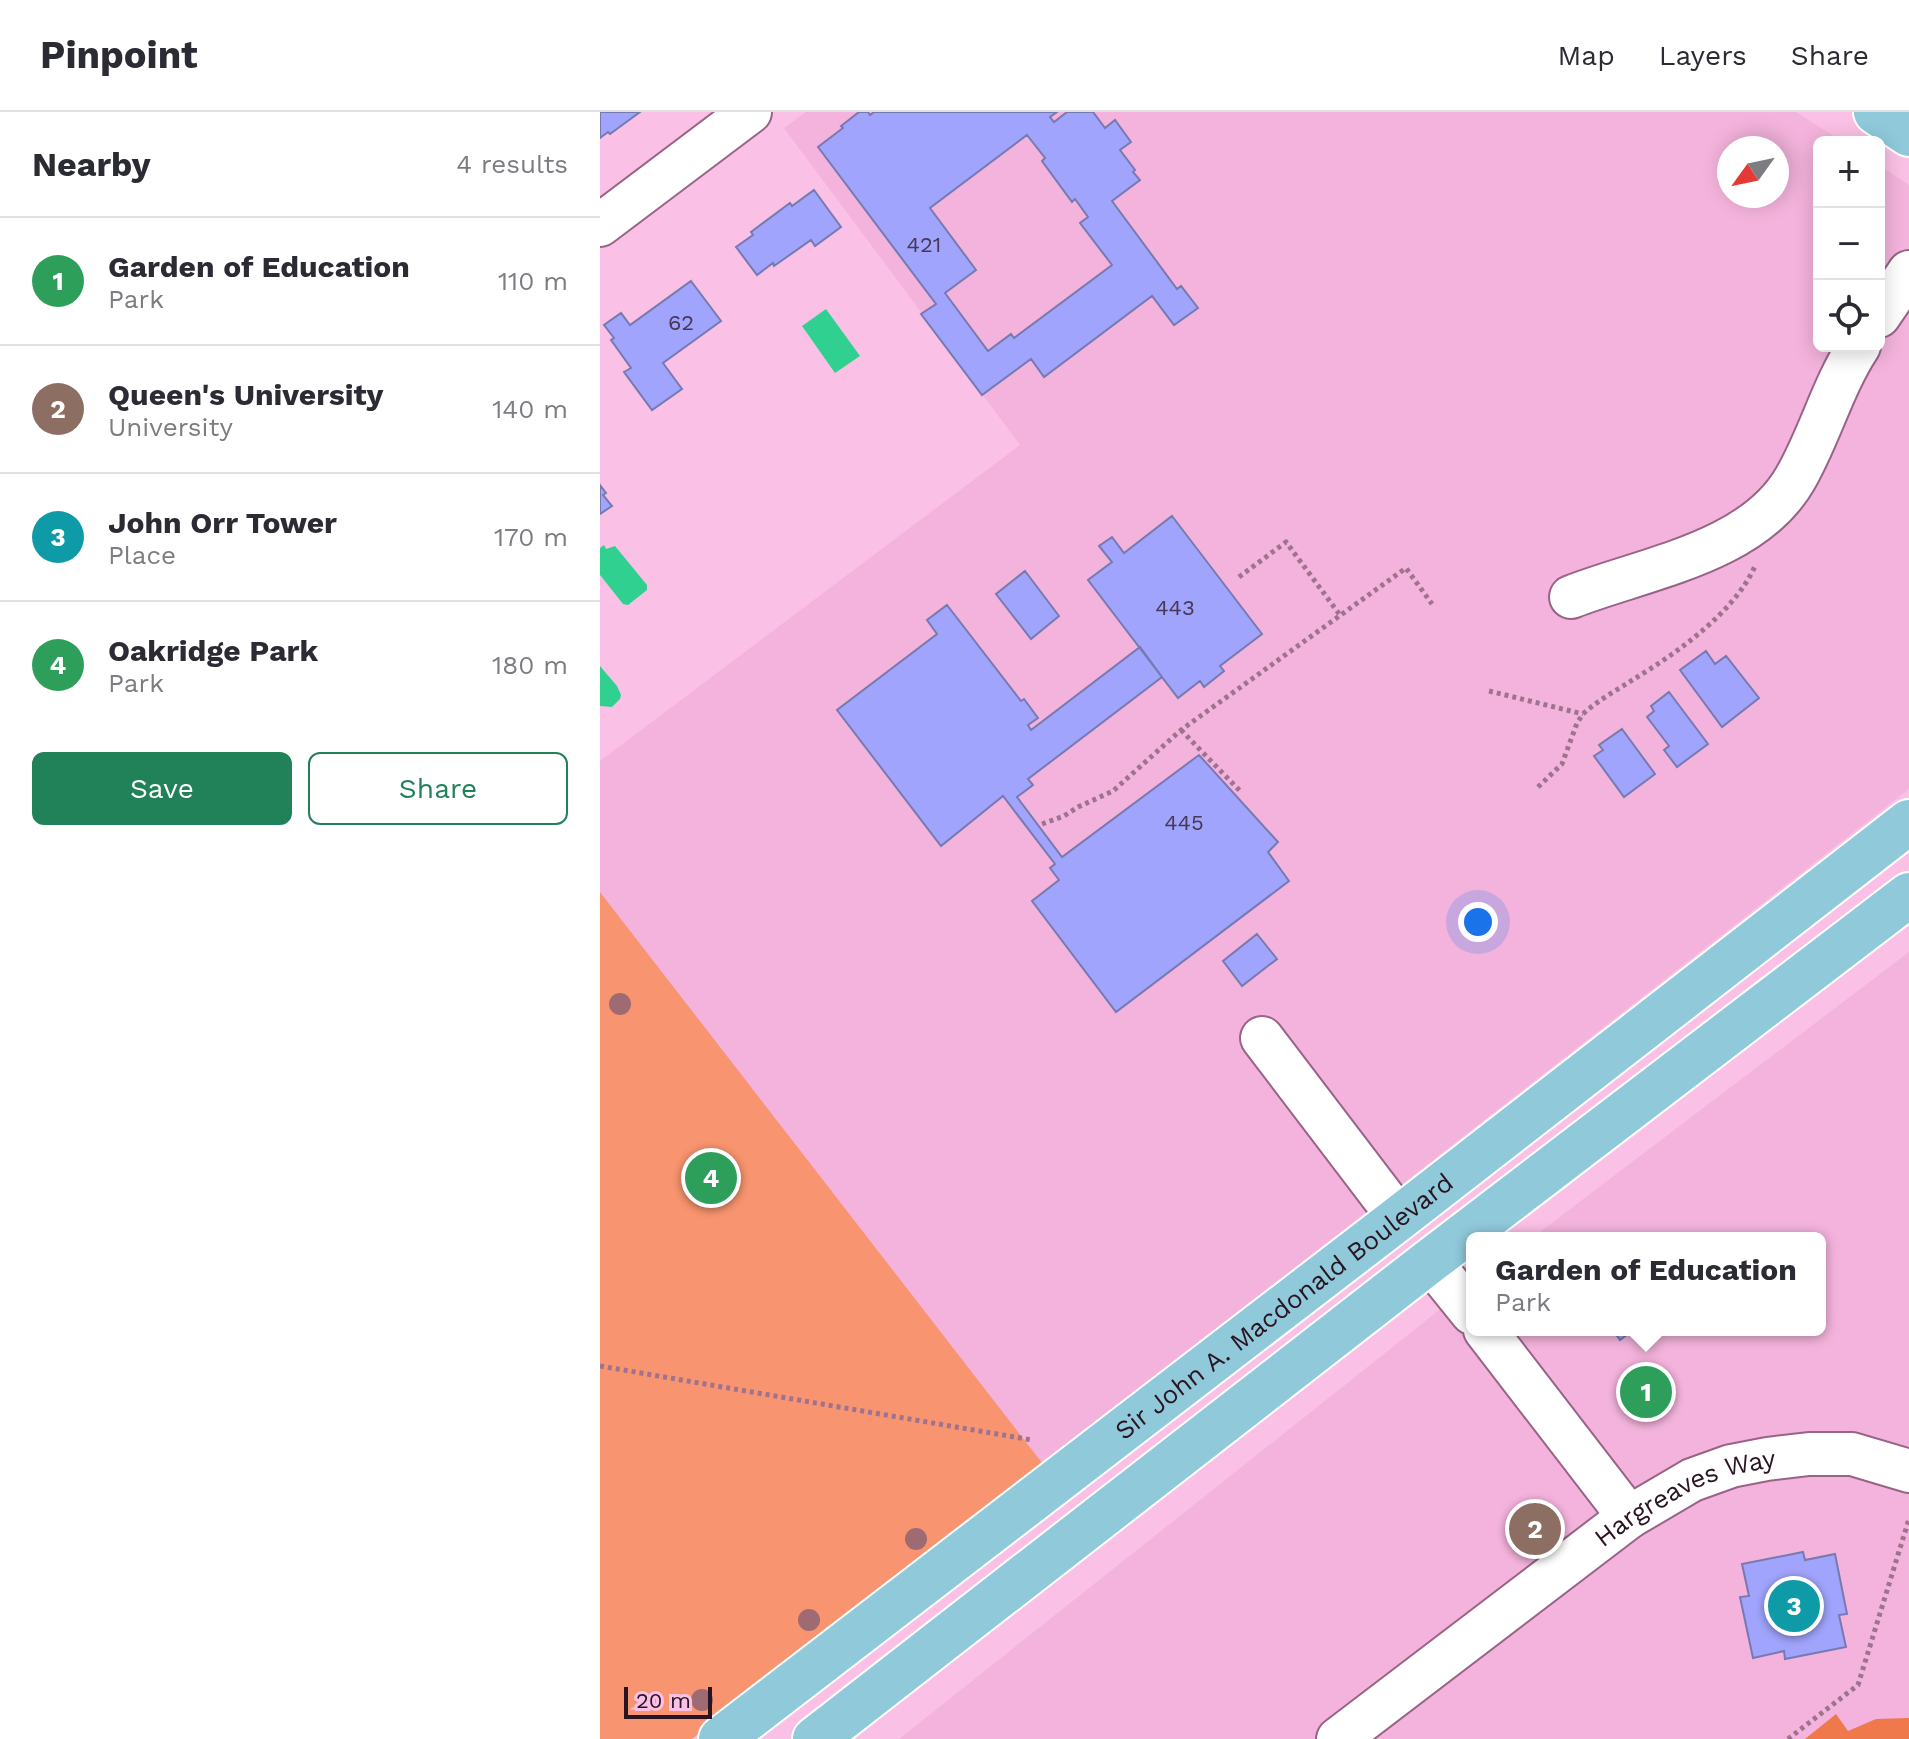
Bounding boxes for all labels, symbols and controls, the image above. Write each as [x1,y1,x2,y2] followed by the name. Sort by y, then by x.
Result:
[40,33,198,77] text: Pinpoint
[1558,39,1615,72] text: Map
[1659,39,1747,72] text: Layers
[1791,39,1869,72] text: Share
[1717,136,1789,208] north arrow
[1813,136,1885,352] map controls
[1813,136,1885,208] button: +
[32,144,151,184] text: Nearby
[456,149,568,179] text: 4 results
[1813,208,1885,280] button: −
[907,232,941,257] house number: 421
[108,249,410,284] text: Garden of Education
[52,266,64,296] text: 1
[498,266,568,296] text: 110 m
[1813,280,1885,352] button: locate
[108,284,164,314] text: Park
[668,310,694,335] house number: 62
[108,377,384,412] text: Queen's University
[50,394,66,424] text: 2
[492,394,568,424] text: 140 m
[108,412,233,442] text: University
[108,505,337,540] text: John Orr Tower
[50,522,66,552] text: 3
[494,522,568,552] text: 170 m
[108,540,176,570] text: Place
[1155,595,1195,620] house number: 443
[108,633,318,668] text: Oakridge Park
[50,650,66,680] text: 4
[492,650,568,680] text: 180 m
[108,668,164,698] text: Park
[32,752,292,825] button: Save
[308,752,568,825] button: Share
[1164,810,1204,835] house number: 445
[1458,902,1498,942] your location
[685,1148,737,1208] pin: 4
[1109,1167,1459,1446] street label: Sir John A. Macdonald Boulevard
[1466,1232,1826,1336] popup
[1495,1252,1797,1287] text: Garden of Education
[1495,1287,1551,1317] text: Park
[1620,1362,1672,1422] pin: 1
[1589,1443,1778,1553] street label: Hargreaves Way
[1509,1499,1561,1559] pin: 2
[1768,1576,1820,1636] pin: 3
[624,1683,712,1719] scale bar
[636,1688,691,1713] text: 20 m

